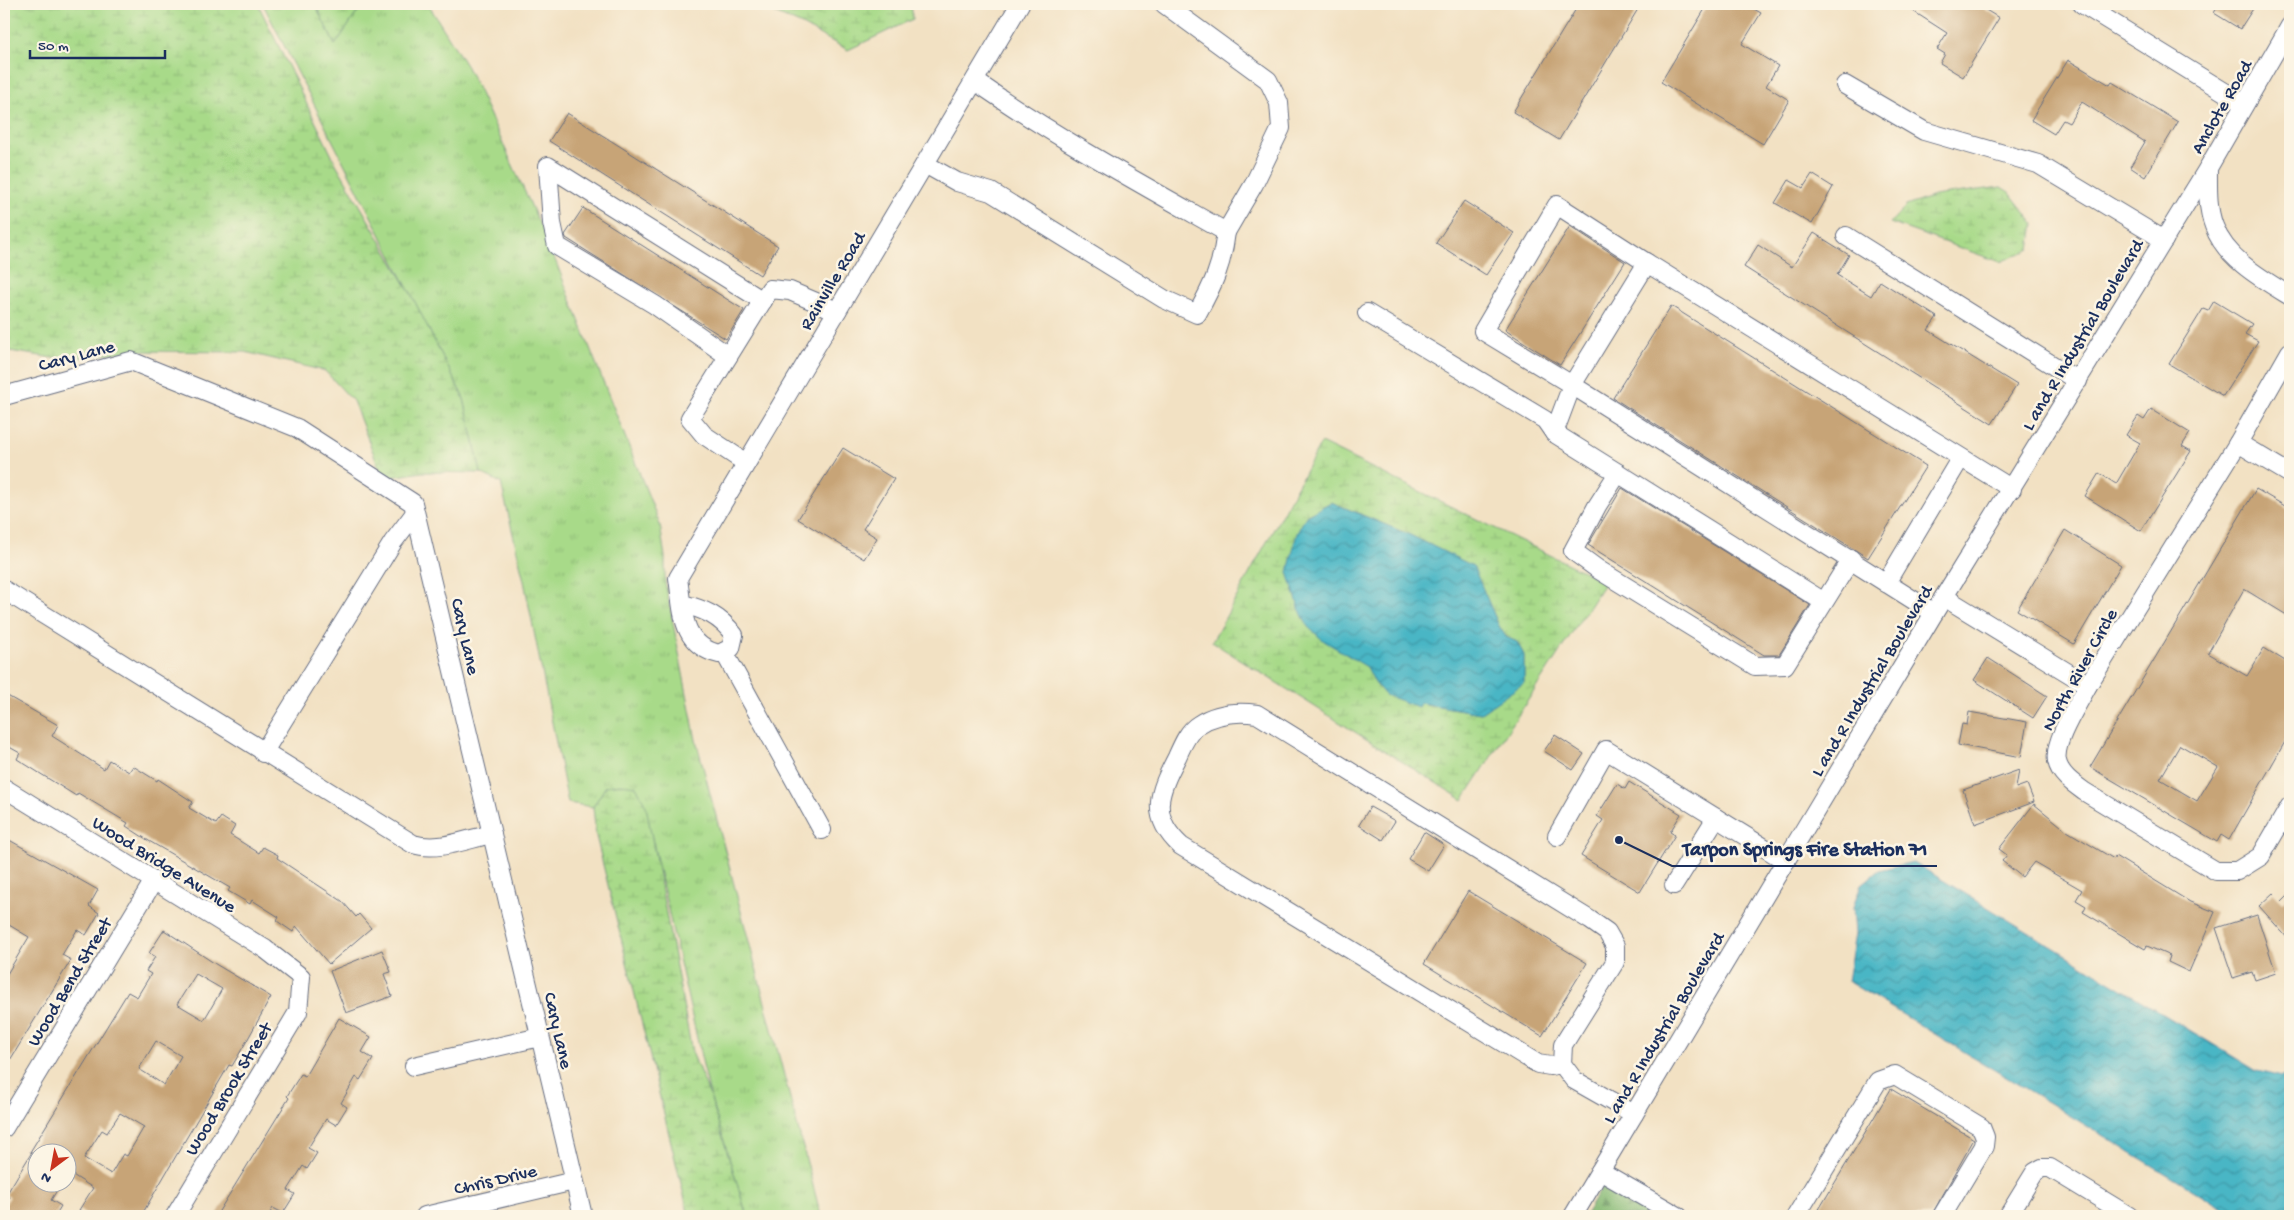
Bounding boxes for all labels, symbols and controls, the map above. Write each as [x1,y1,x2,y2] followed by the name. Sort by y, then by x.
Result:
[30,28,165,60] scale bar
[38,38,69,56] text: 50 m
[2187,55,2260,159] street label: Anclote Road
[796,227,873,335] street label: Rainville Road
[2018,234,2151,436] street label: L and R Industrial Boulevard
[36,336,118,379] street label: Cary Lane
[1807,580,1940,782] street label: L and R Industrial Boulevard
[444,596,484,677] street label: Cary Lane
[2038,605,2124,736] street label: North River Circle
[87,812,240,920] street label: Wood Bridge Avenue
[1672,831,1937,866] callout: Tarpon Springs Fire Station 71
[1681,840,1927,863] text: Tarpon Springs Fire Station 71
[23,912,120,1051] street label: Wood Bend Street
[1599,927,1732,1129] street label: L and R Industrial Boulevard
[537,990,577,1071] street label: Cary Lane
[181,1017,280,1161] street label: Wood Brook Street
[28,1142,78,1192] north arrow
[452,1161,540,1202] street label: Chris Drive
[38,1167,55,1187] text: N

